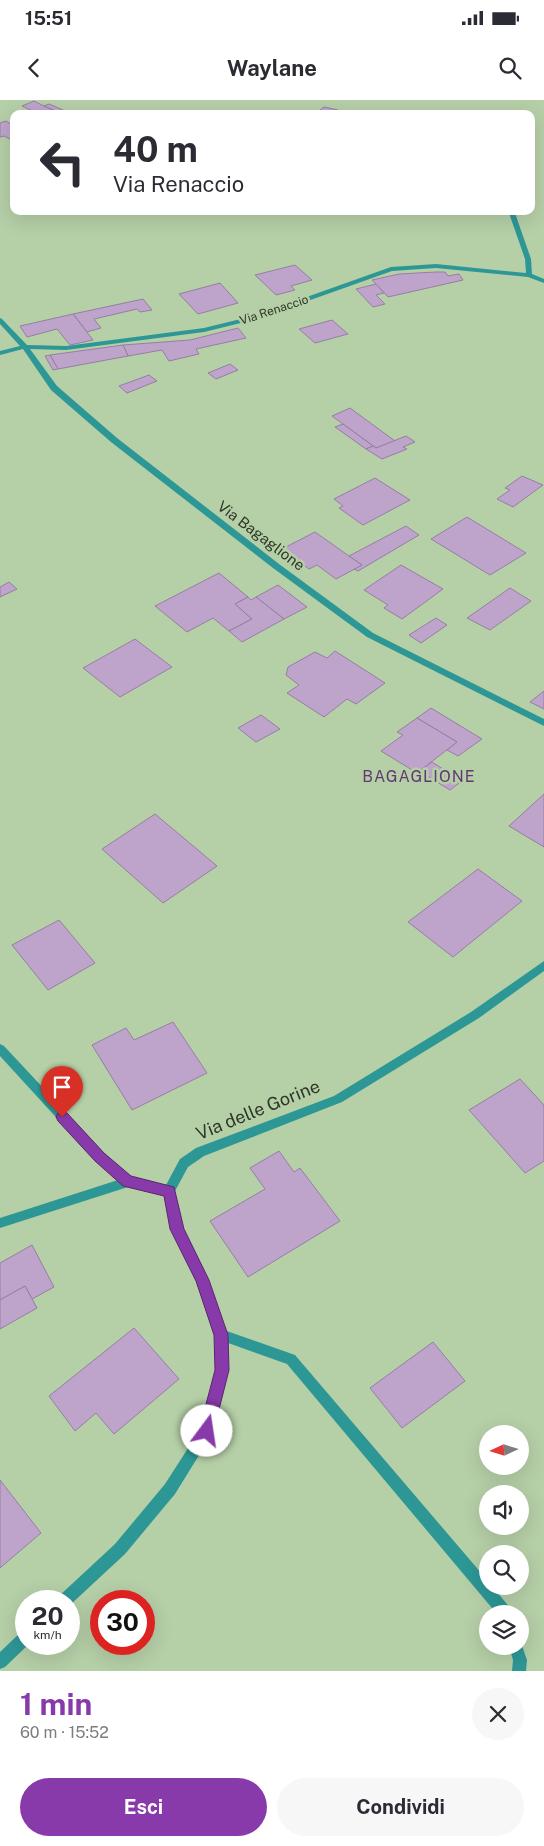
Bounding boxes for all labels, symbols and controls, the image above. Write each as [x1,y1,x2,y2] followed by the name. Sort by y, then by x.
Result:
[25,7,72,29] text: 15:51
[20,54,48,82] icon: back
[496,54,524,82] icon: search
[227,55,317,81] text: Waylane
[113,129,198,170] text: 40 m
[30,130,95,195] icon: left
[113,171,244,197] text: Via Renaccio
[238,292,310,328] street label: Via Renaccio
[214,497,308,574] street label: Via Bagaglione
[362,767,476,786] district label: BAGAGLIONE
[41,1066,83,1117] pin
[48,1073,76,1101] icon: arrive
[193,1075,323,1144] street label: Via delle Gorine
[180,1404,232,1456] position arrow
[479,1425,529,1475] north arrow
[479,1425,529,1655] map controls
[479,1485,529,1535] button: sound
[479,1545,529,1595] button: search
[90,1590,155,1655] speed limit sign: 30
[32,1601,64,1631] text: 20
[479,1605,529,1655] button: layers
[33,1628,62,1642] text: km/h
[20,1686,92,1722] text: 1 min
[472,1688,524,1740] button: close
[20,1723,109,1742] text: 60 m · 15:52
[20,1778,267,1836] button: Esci
[277,1778,524,1836] button: Condividi

